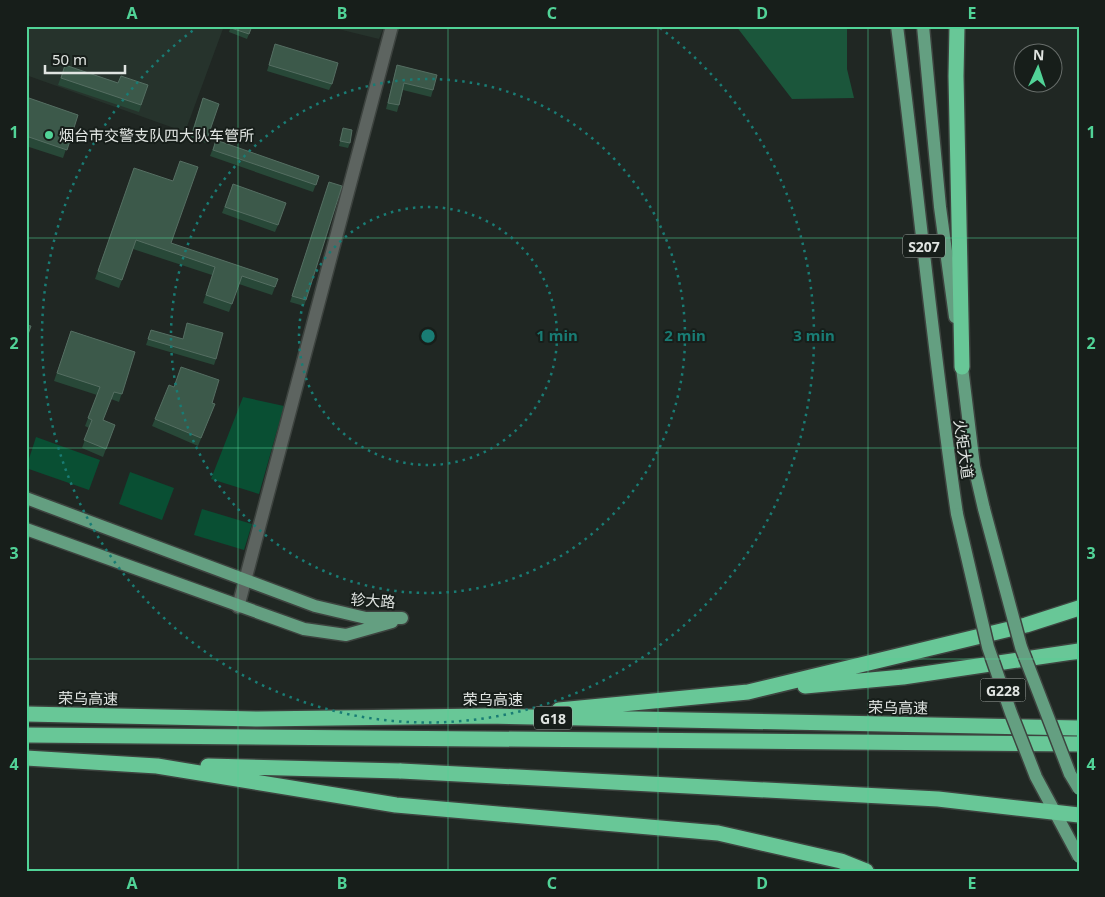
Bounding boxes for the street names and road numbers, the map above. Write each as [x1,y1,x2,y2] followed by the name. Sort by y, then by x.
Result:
[903,235,945,258] road number: S207
[950,418,978,480] street label: 火矩大道
[350,588,396,612] street label: 轸大路
[980,678,1026,702] road number: G228
[58,687,118,709] street label: 荣乌高速
[463,689,523,709] street label: 荣乌高速
[868,696,928,718] street label: 荣乌高速
[534,706,572,730] road number: G18

